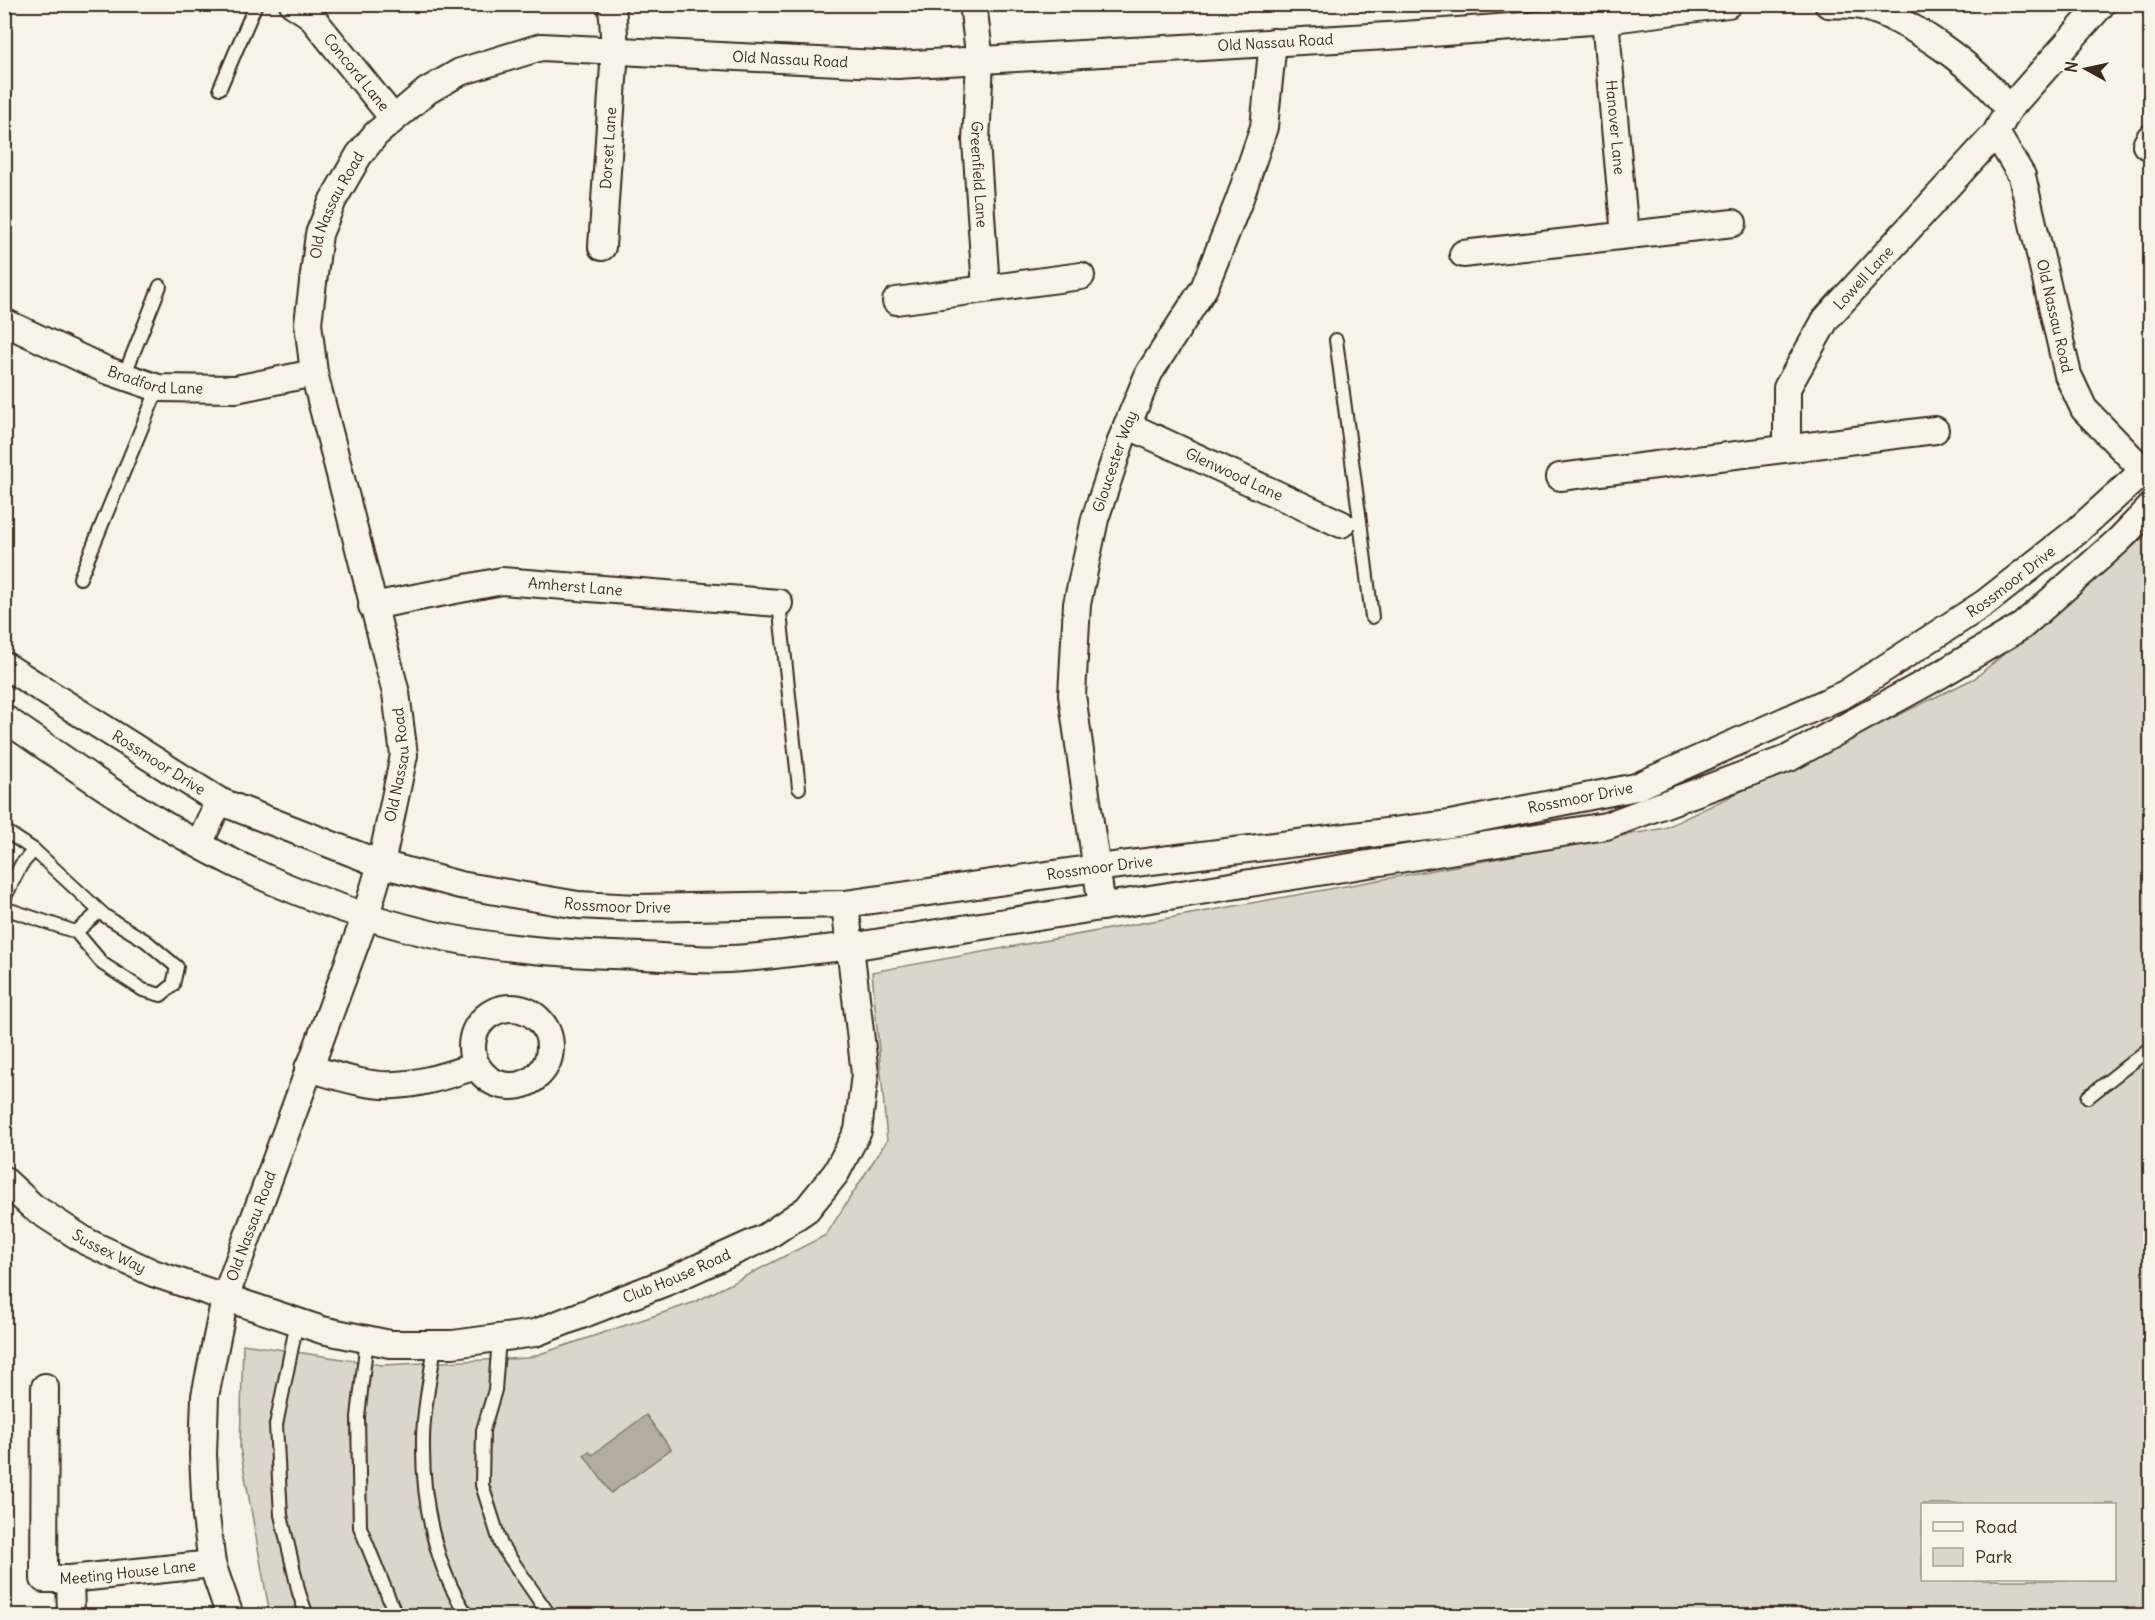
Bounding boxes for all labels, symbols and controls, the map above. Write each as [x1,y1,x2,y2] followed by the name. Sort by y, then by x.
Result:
[320,29,394,115] street label: Concord Lane
[1217,29,1334,55] street label: Old Nassau Road
[2056,39,2116,99] north arrow
[732,47,849,72] street label: Old Nassau Road
[2060,60,2082,74] text: N
[1602,79,1629,176] street label: Hanover Lane
[596,107,620,190] street label: Dorset Lane
[967,121,992,228] street label: Greenfield Lane
[306,148,368,260] street label: Old Nassau Road
[1829,242,1897,313] street label: Lowell Lane
[2033,257,2077,375] street label: Old Nassau Road
[105,361,203,398] street label: Bradford Lane
[1088,408,1141,515] street label: Gloucester Way
[1182,443,1286,505] street label: Glenwood Lane
[1963,541,2059,621] street label: Rossmoor Drive
[528,573,623,600] street label: Amherst Lane
[380,706,413,824] street label: Old Nassau Road
[109,726,209,799] street label: Rossmoor Drive
[1526,778,1635,817] street label: Rossmoor Drive
[1045,851,1154,884] street label: Rossmoor Drive
[563,893,671,917] street label: Rossmoor Drive
[222,1168,280,1284] street label: Old Nassau Road
[69,1225,149,1277] street label: Sussex Way
[620,1244,734,1307] street label: Club House Road
[1921,1503,2116,1581] legend
[1975,1515,2018,1538] text: Road
[1975,1545,2012,1568] text: Park
[59,1556,197,1588] street label: Meeting House Lane

